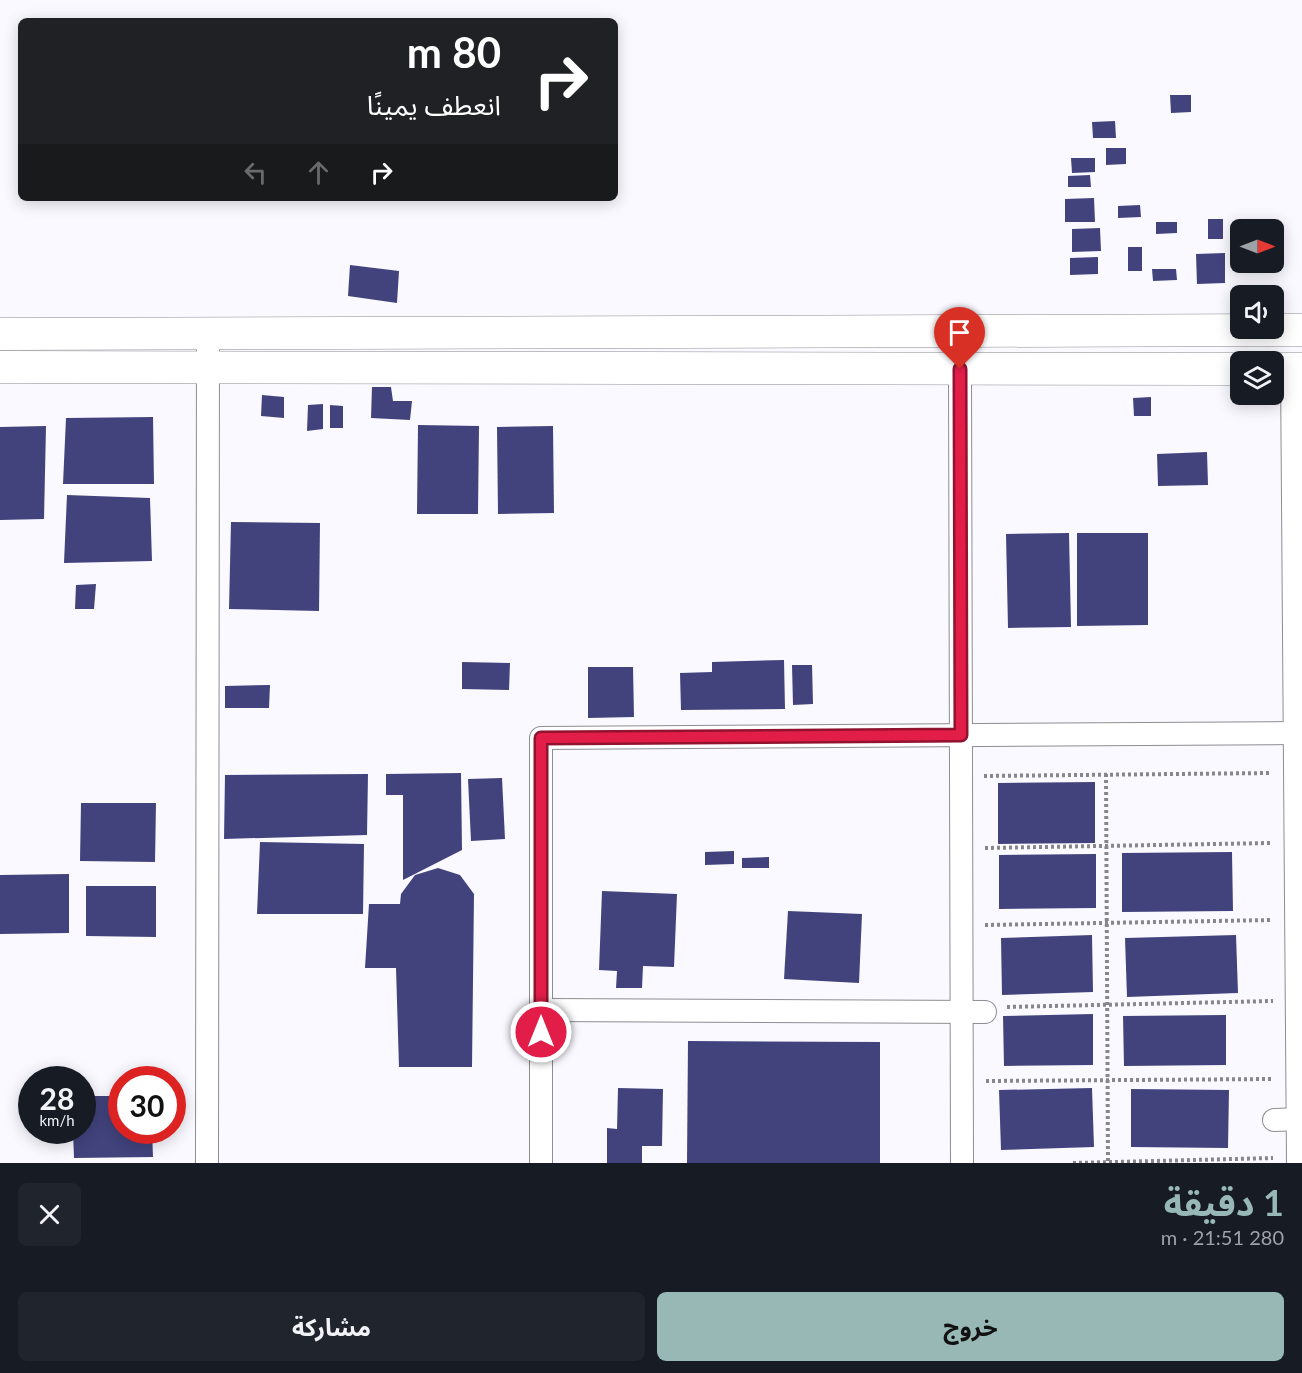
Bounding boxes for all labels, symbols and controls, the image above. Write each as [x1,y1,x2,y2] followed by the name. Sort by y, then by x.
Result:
[407,27,501,77] text: 80 m
[522,42,600,120] icon: right
[367,88,501,121] text: انعطف يمينًا
[239,156,272,189] icon: left
[302,156,335,189] icon: ahead
[365,156,398,189] icon: right
[1230,219,1284,273] north arrow
[1230,219,1284,405] map controls
[1230,285,1284,339] button: sound
[934,307,985,369] pin
[943,316,976,349] icon: arrive
[1230,351,1284,405] button: layers
[509,1000,573,1064] position arrow
[108,1066,186,1144] speed limit sign: 30
[40,1080,74,1116] text: 28
[39,1111,75,1129] text: km/h
[1164,1180,1284,1224] text: 1 دقيقة
[18,1183,81,1246] button: close
[1161,1225,1284,1249] text: 280 m · 21:51
[18,1292,645,1361] button: مشاركة
[657,1292,1284,1361] button: خروج

